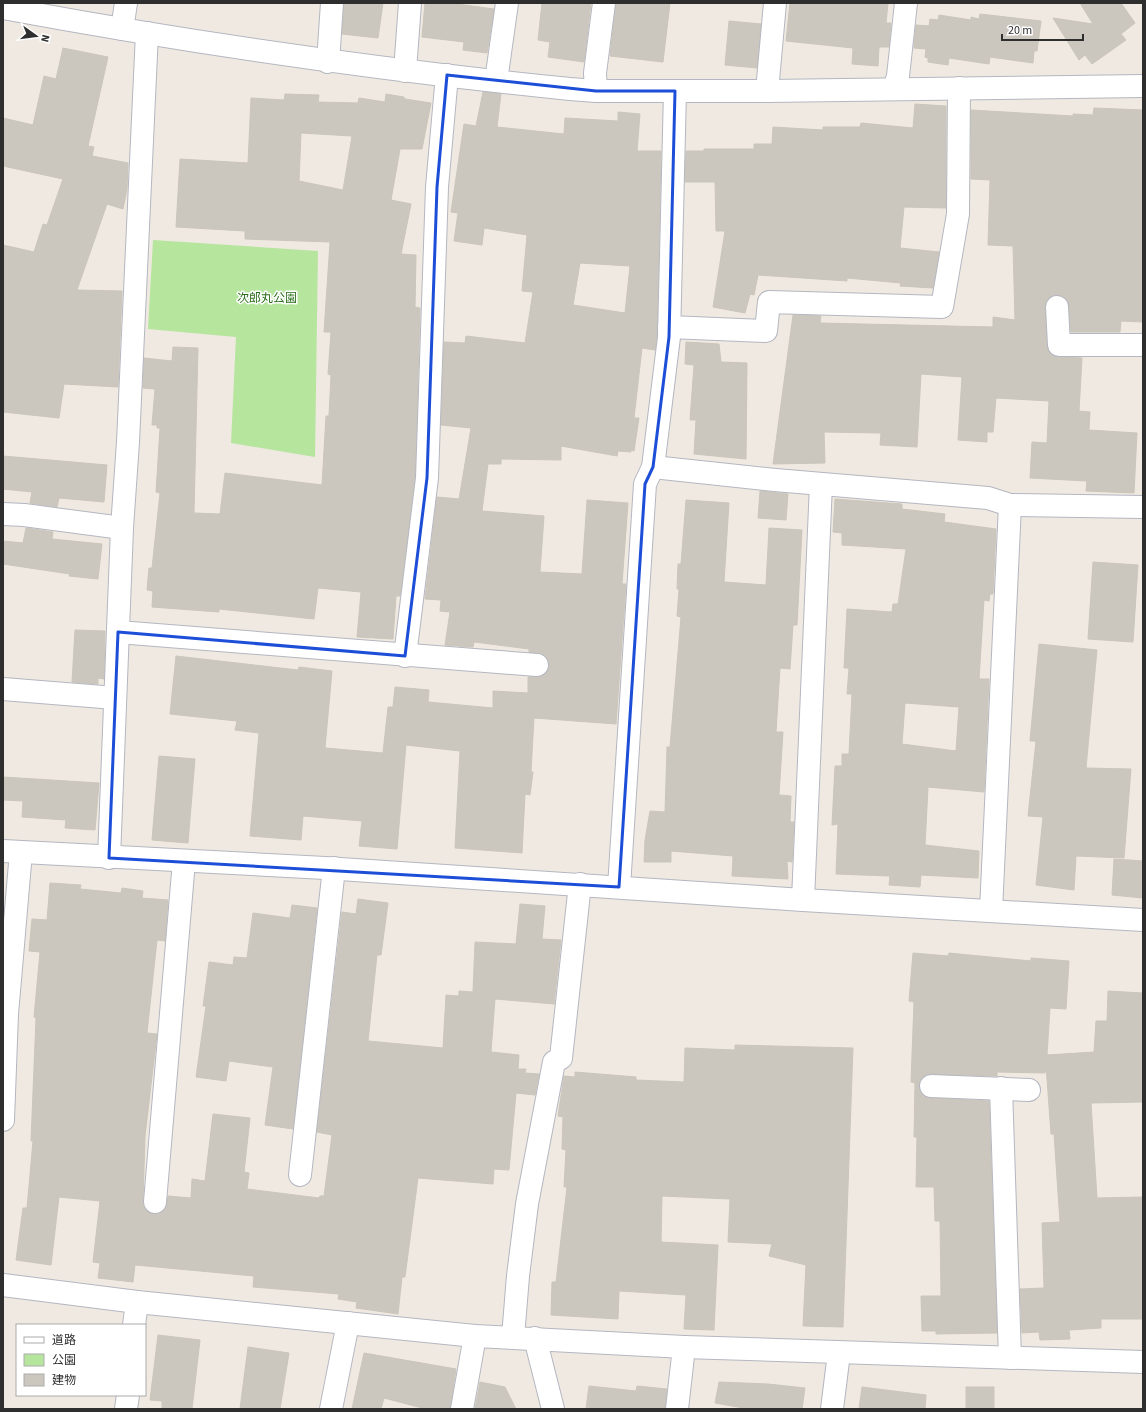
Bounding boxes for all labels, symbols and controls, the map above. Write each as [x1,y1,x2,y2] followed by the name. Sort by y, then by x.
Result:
[16,16,56,56] north arrow
[1002,16,1083,42] scale bar
[1008,22,1032,39] text: 20 m
[37,33,53,44] text: N
[237,290,297,307] park label: 次郎丸公園
[16,1324,146,1396] legend
[52,1332,76,1349] text: 道路
[52,1352,76,1369] text: 公園
[52,1372,76,1389] text: 建物

